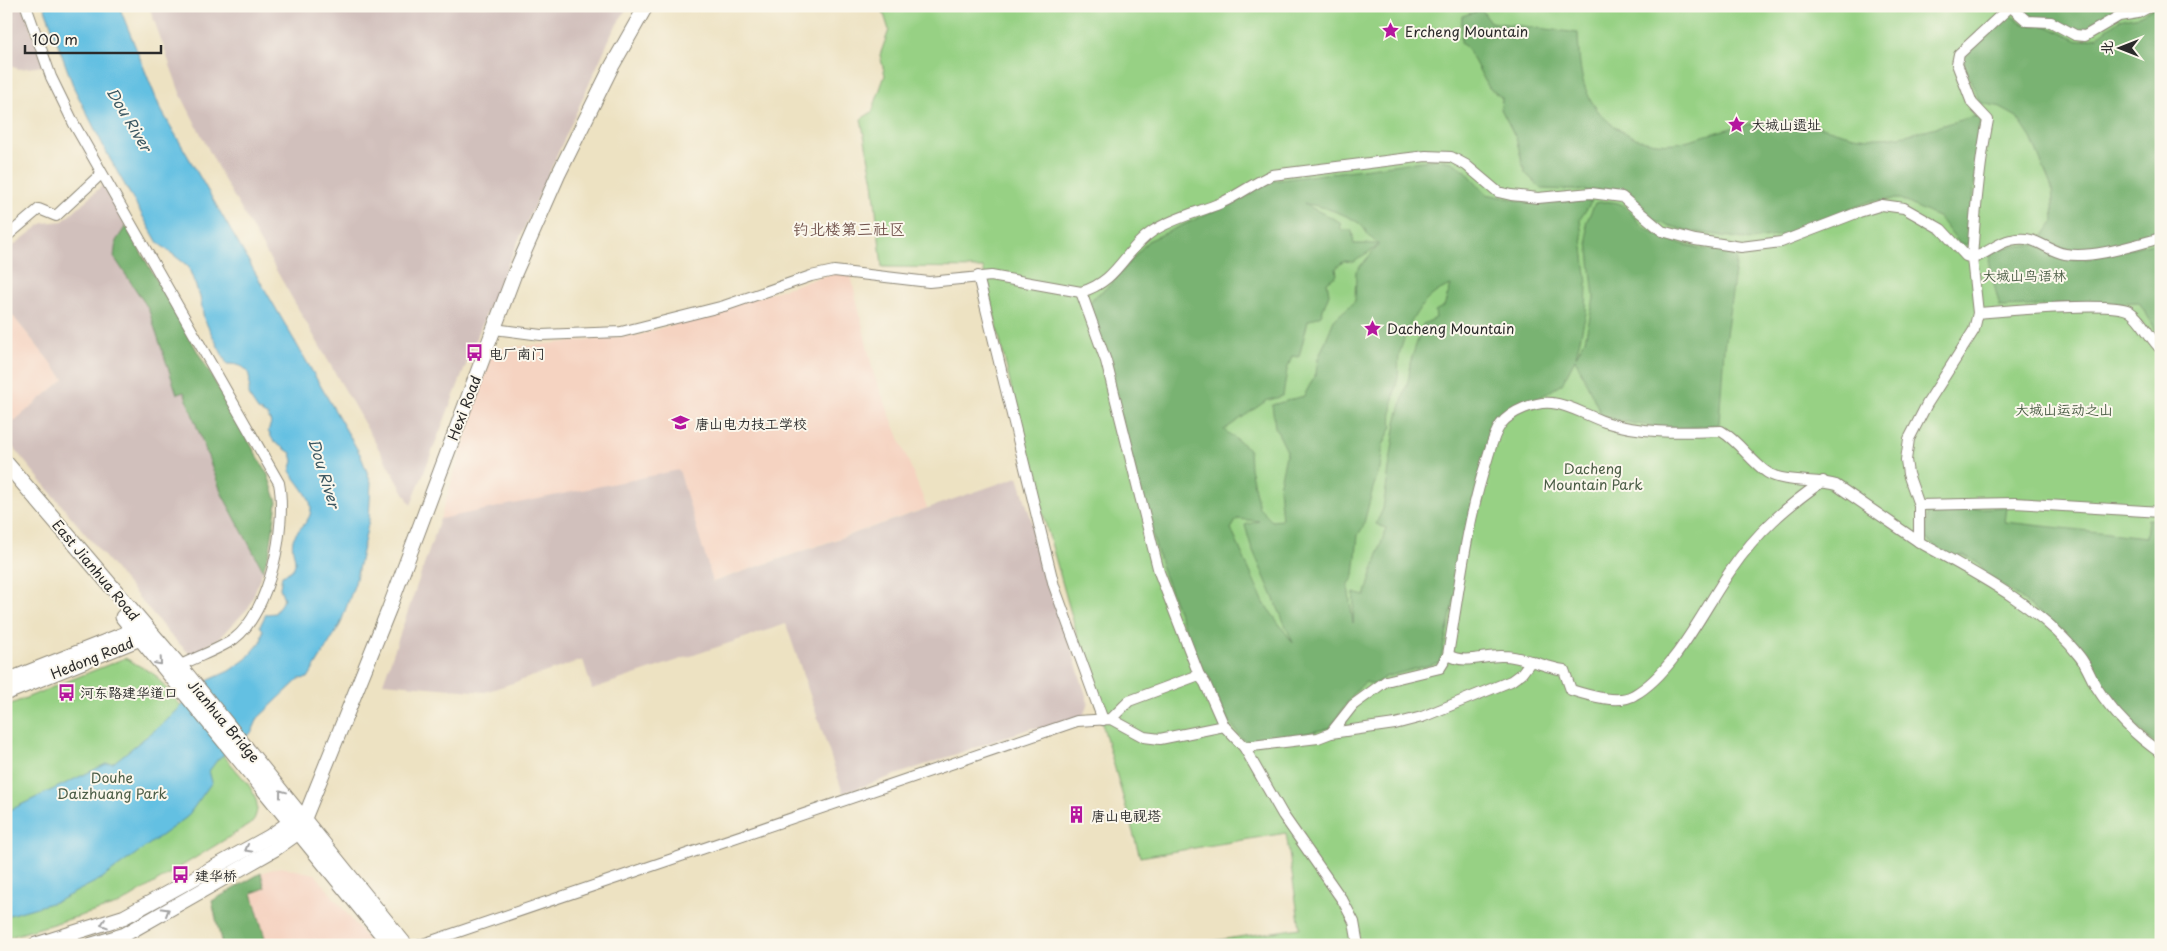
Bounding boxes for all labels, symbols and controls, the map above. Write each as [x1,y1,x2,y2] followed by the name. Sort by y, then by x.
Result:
[1381,21,1401,41] place icon: Ercheng Mountain
[1405,21,1528,42] place label: Ercheng Mountain
[25,22,161,54] scale bar
[2094,22,2144,72] north arrow
[32,27,78,50] text: 100 m
[2096,41,2117,55] text: 北
[102,83,159,157] water label: Dou River
[1727,114,1747,134] place icon: 大城山遗址
[1751,114,1821,135] place label: 大城山遗址
[793,216,905,240] district label: 钓北楼第三社区
[1982,265,2067,286] park label: 大城山鸟语林
[1363,318,1383,338] place icon: Dacheng Mountain
[1387,318,1514,339] place label: Dacheng Mountain
[465,343,485,363] bus stop icon: 电厂南门
[489,343,545,364] place label: 电厂南门
[442,372,486,444] street label: Hexi Road
[2015,399,2113,420] park label: 大城山运动之山
[671,413,691,433] school or university icon: 唐山电力技工学校
[695,413,807,434] place label: 唐山电力技工学校
[304,436,347,513] water label: Dou River
[1543,458,1643,495] park label: Dacheng Mountain Park
[47,515,145,625] street label: East Jianhua Road
[47,632,137,684] street label: Hedong Road
[153,657,162,666] one-way arrow
[183,675,265,767] street label: Jianhua Bridge
[56,682,76,702] bus stop icon: 河东路建华道口
[80,682,178,703] place label: 河东路建华道口
[57,767,167,804] park label: Douhe Daizhuang Park
[280,790,288,799] one-way arrow
[1067,805,1087,825] building icon: 唐山电视塔
[1091,805,1161,826] place label: 唐山电视塔
[244,843,253,853] one-way arrow
[171,865,191,885] bus stop icon: 建华桥
[195,865,237,886] place label: 建华桥
[161,907,170,917] one-way arrow
[101,918,109,928] one-way arrow

